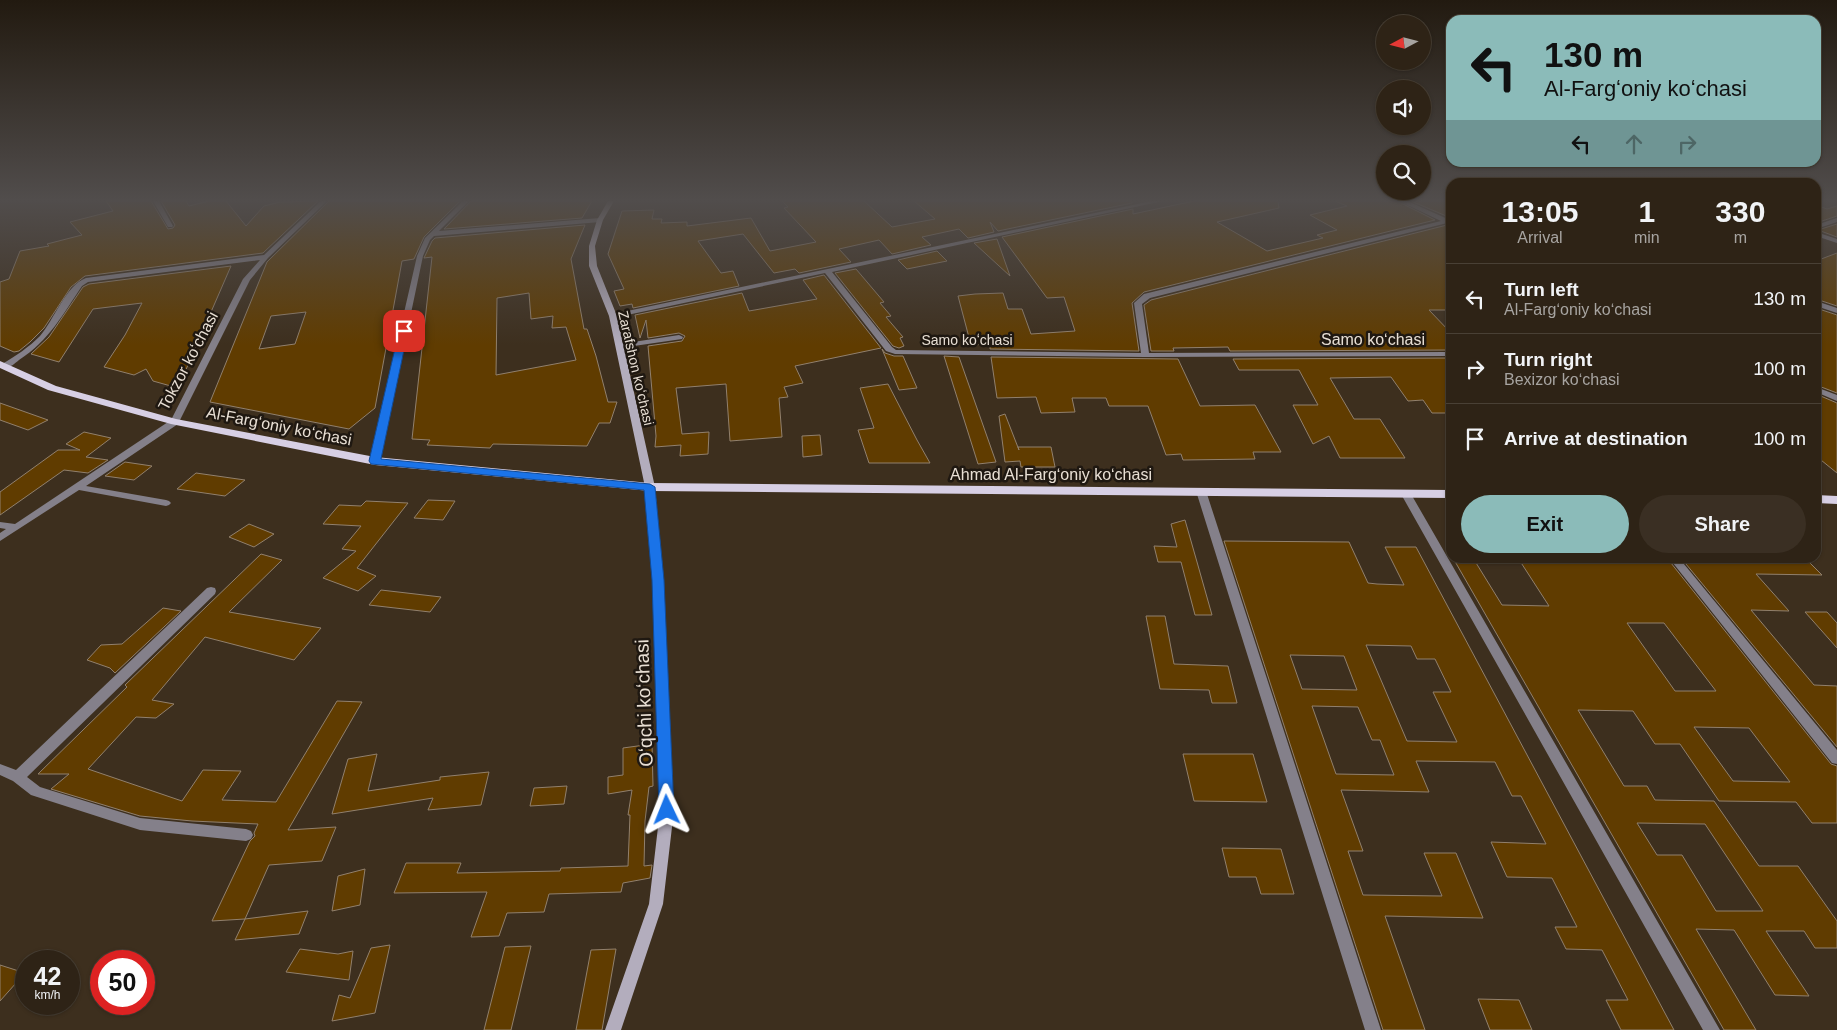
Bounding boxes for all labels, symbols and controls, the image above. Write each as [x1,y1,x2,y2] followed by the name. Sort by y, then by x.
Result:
[1376,15,1431,70] north arrow
[1376,15,1431,200] map controls
[1461,35,1526,100] icon: left
[1544,35,1643,74] text: 130 m
[1544,76,1747,101] text: Al-Fargʻoniy koʻchasi
[1376,80,1431,135] button: sound
[1567,130,1595,158] icon: left
[1620,130,1648,158] icon: ahead
[1673,130,1701,158] icon: right
[1376,145,1431,200] button: search
[1502,195,1578,228] text: 13:05
[1638,195,1655,228] text: 1
[1715,195,1765,228] text: 330
[1517,229,1563,246] text: Arrival
[1634,229,1660,246] text: min
[1734,229,1747,246] text: m
[1504,279,1579,300] text: Turn left
[1461,285,1489,313] icon: left
[1753,288,1806,309] text: 130 m
[1504,301,1652,318] text: Al-Fargʻoniy koʻchasi
[155,309,221,413] street label: Tokzor koʻchasi
[615,309,657,427] street label: Zarafshon koʻchasi
[383,310,425,352] pin
[390,317,418,345] icon: arrive
[1321,331,1425,348] street label: Samo koʻchasi
[921,332,1013,348] street label: Samo koʻchasi
[1504,349,1592,370] text: Turn right
[1461,355,1489,383] icon: right
[1753,358,1806,379] text: 100 m
[1504,371,1620,388] text: Bexizor koʻchasi
[205,404,353,448] street label: Al-Fargʻoniy koʻchasi
[1461,425,1489,453] icon: arrive
[1504,428,1688,449] text: Arrive at destination
[1753,428,1806,449] text: 100 m
[950,466,1152,483] street label: Ahmad Al-Fargʻoniy koʻchasi
[1461,495,1629,553] button: Exit
[1639,495,1806,553] button: Share
[631,639,657,767] street label: Oʻqchi koʻchasi
[640,783,692,835] position arrow
[90,950,155,1015] speed limit sign: 50
[34,962,61,990] text: 42
[34,988,61,1002] text: km/h

